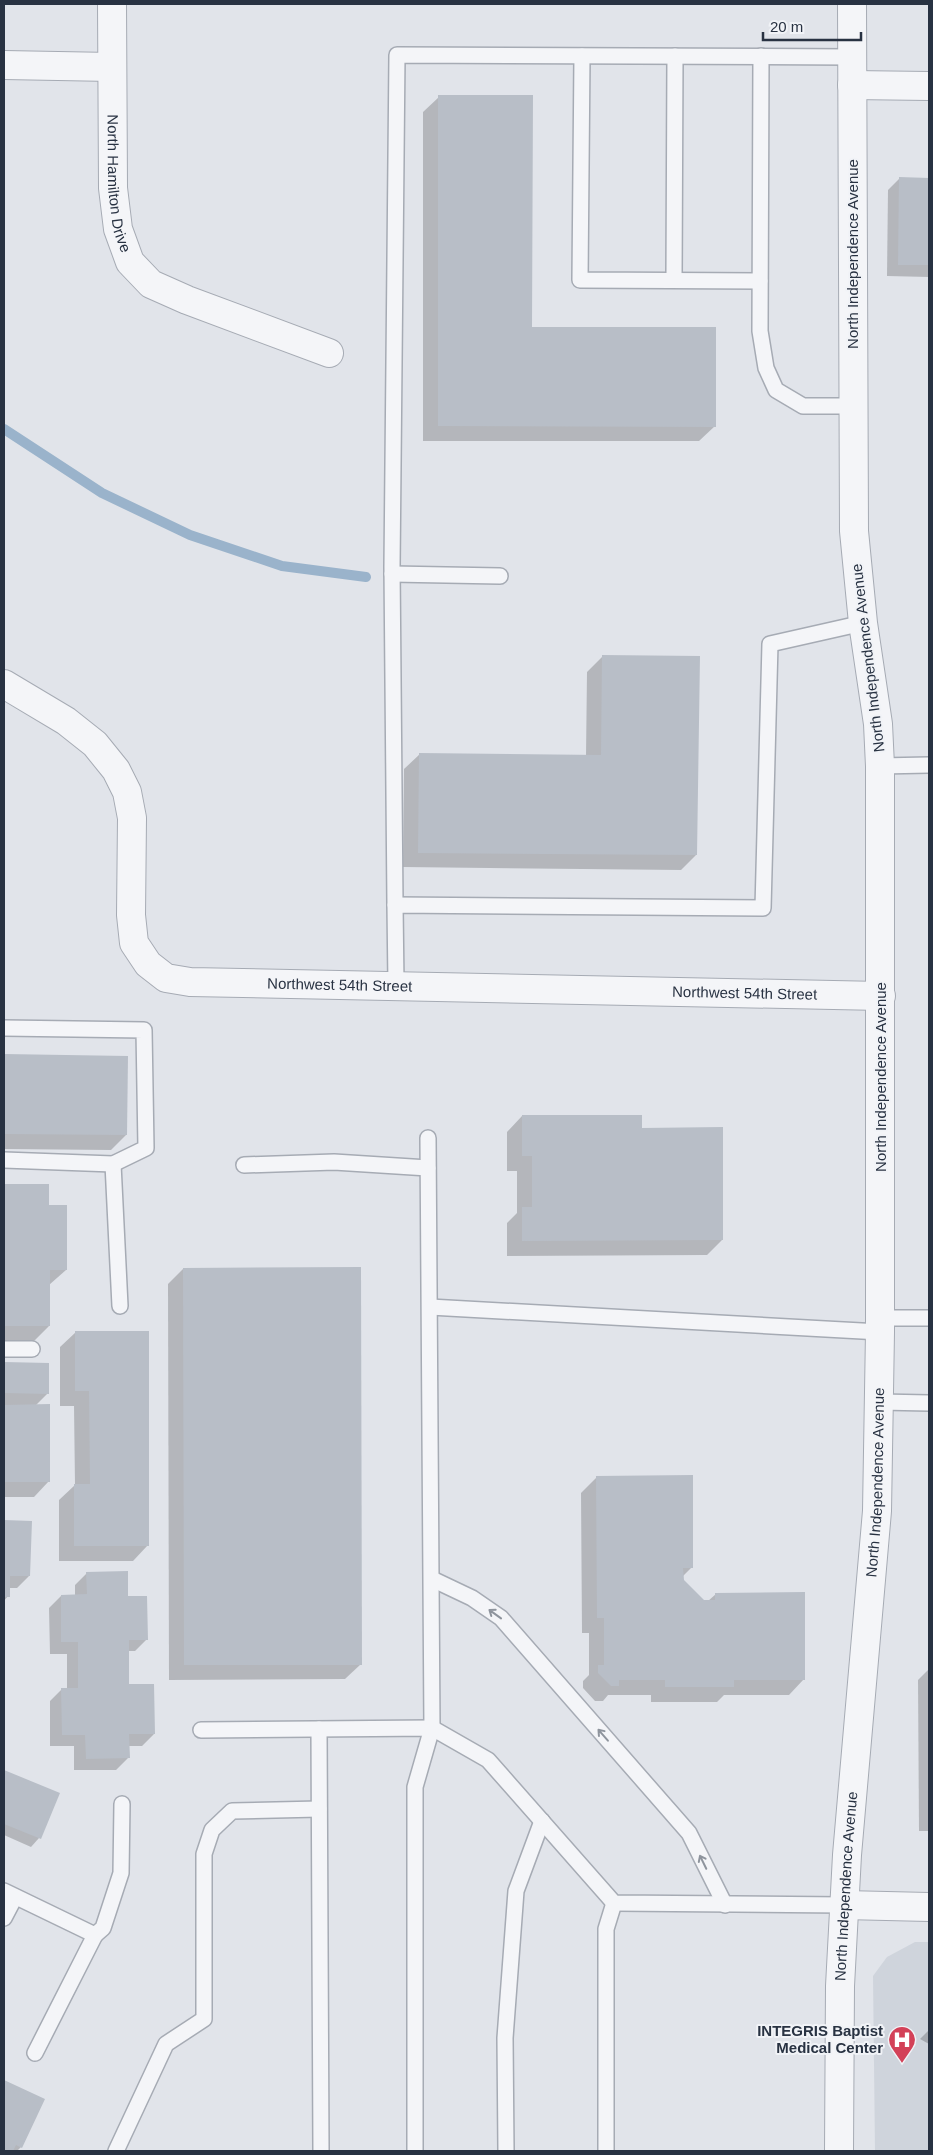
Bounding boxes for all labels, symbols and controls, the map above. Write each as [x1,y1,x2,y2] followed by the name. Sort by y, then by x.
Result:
[763,10,860,42] scale bar
[770,18,803,35] text: 20 m
[105,114,135,255] street label: North Hamilton Drive
[844,159,861,349] street label: North Independence Avenue
[847,563,888,753] street label: North Independence Avenue
[267,975,413,995] street label: Northwest 54th Street
[872,982,889,1172] street label: North Independence Avenue
[672,983,818,1003] street label: Northwest 54th Street
[862,1387,887,1578] street label: North Independence Avenue
[488,1609,502,1619] one-way arrow
[597,1728,609,1741] one-way arrow
[831,1791,861,1981] street label: North Independence Avenue
[698,1854,708,1869] one-way arrow
[757,2022,883,2056] place label: INTEGRIS Baptist Medical Center
[887,2025,917,2064] hospital icon: INTEGRIS Baptist Medical Center

